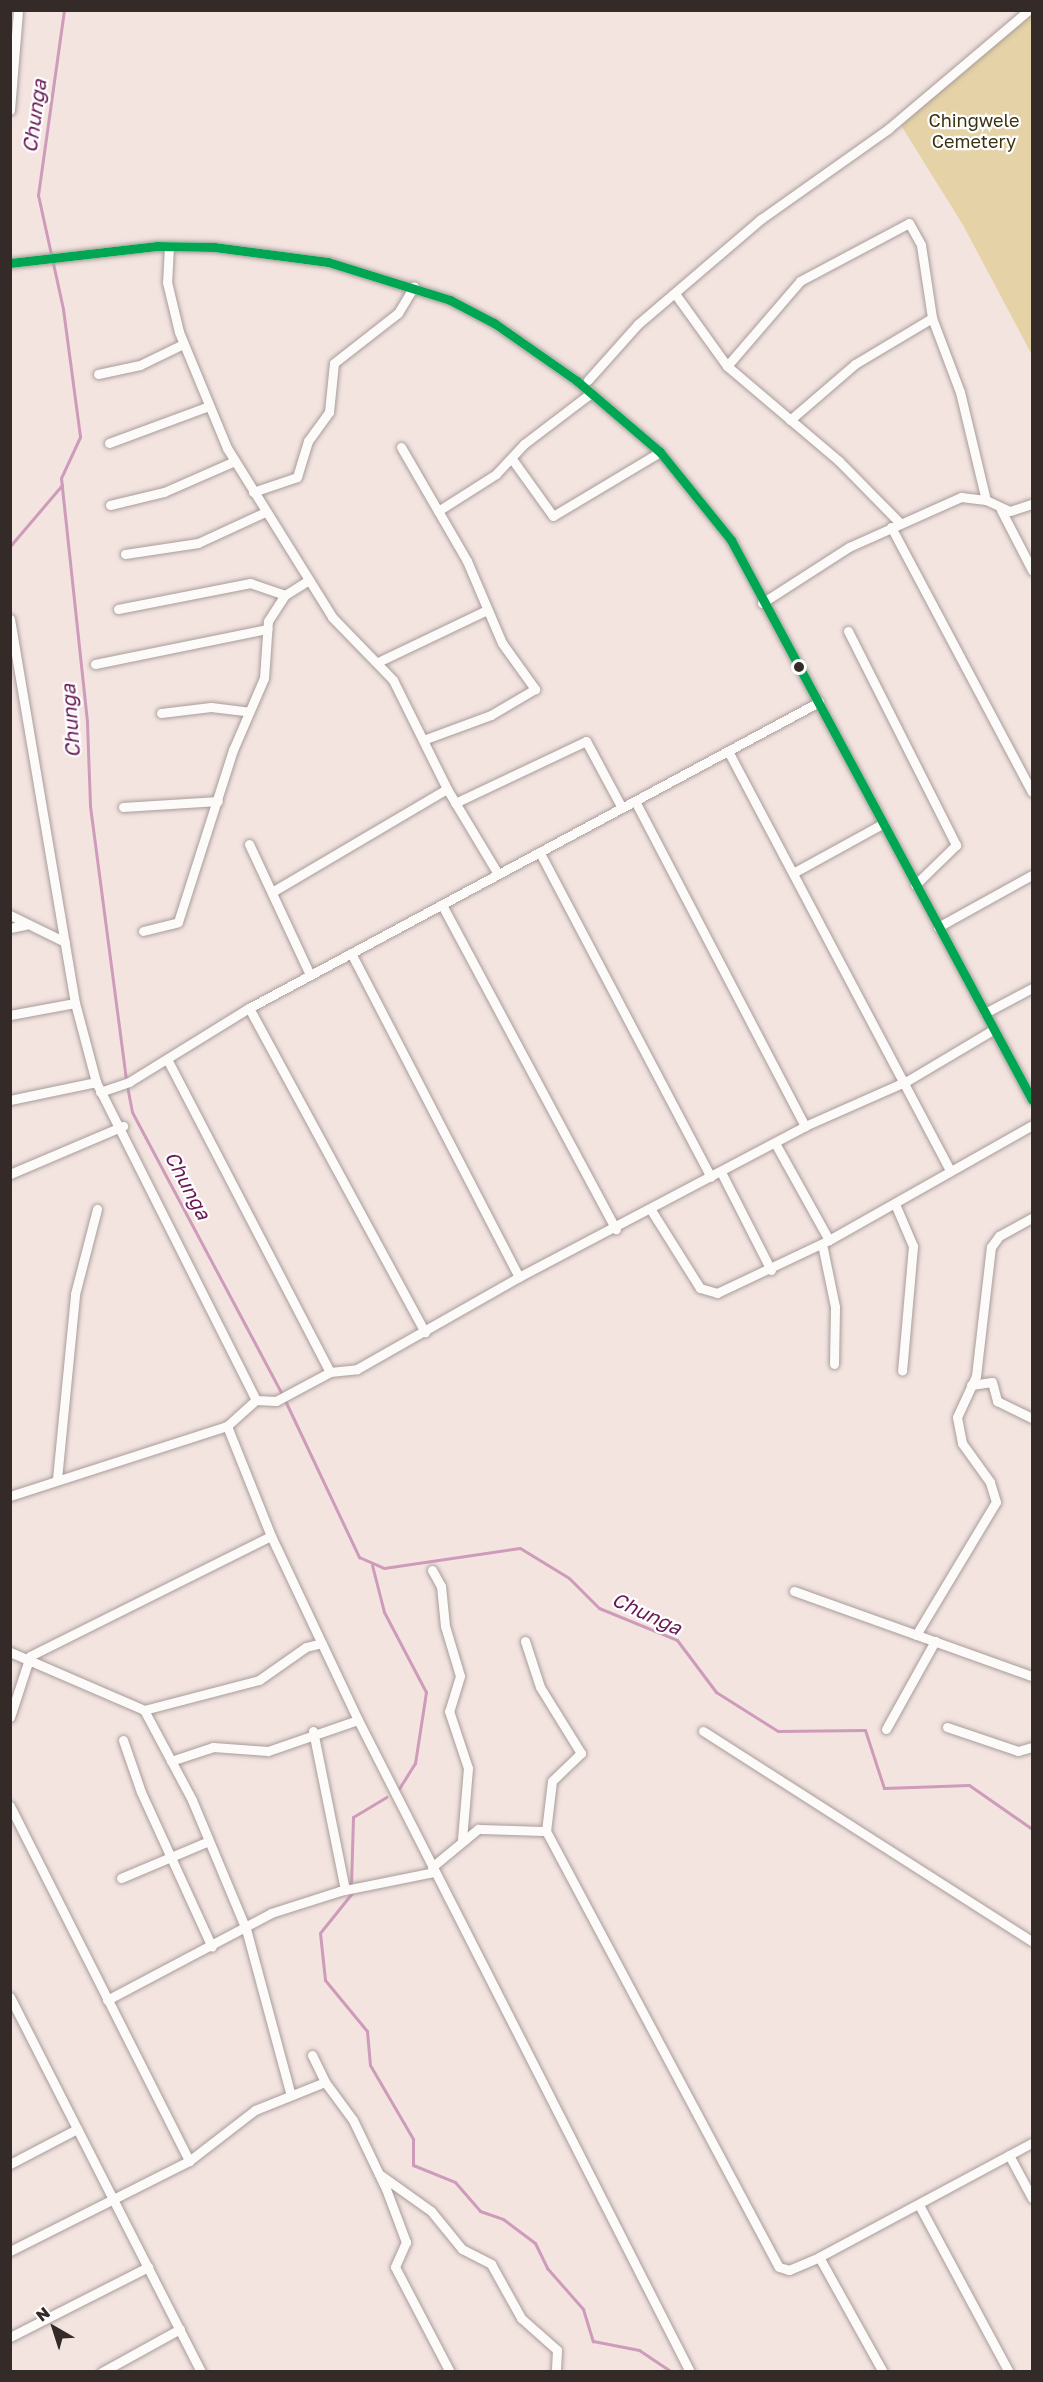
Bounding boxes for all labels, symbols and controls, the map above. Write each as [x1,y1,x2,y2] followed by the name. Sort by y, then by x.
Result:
[17,78,51,154] water label: Chunga
[928,110,1020,152] park label: Chingwele Cemetery
[793,661,805,673] unlabelled marker
[55,683,85,759] water label: Chunga
[160,1147,216,1223] water label: Chunga
[608,1587,686,1639] water label: Chunga
[24,2298,84,2358] north arrow
[32,2302,54,2326] text: N

